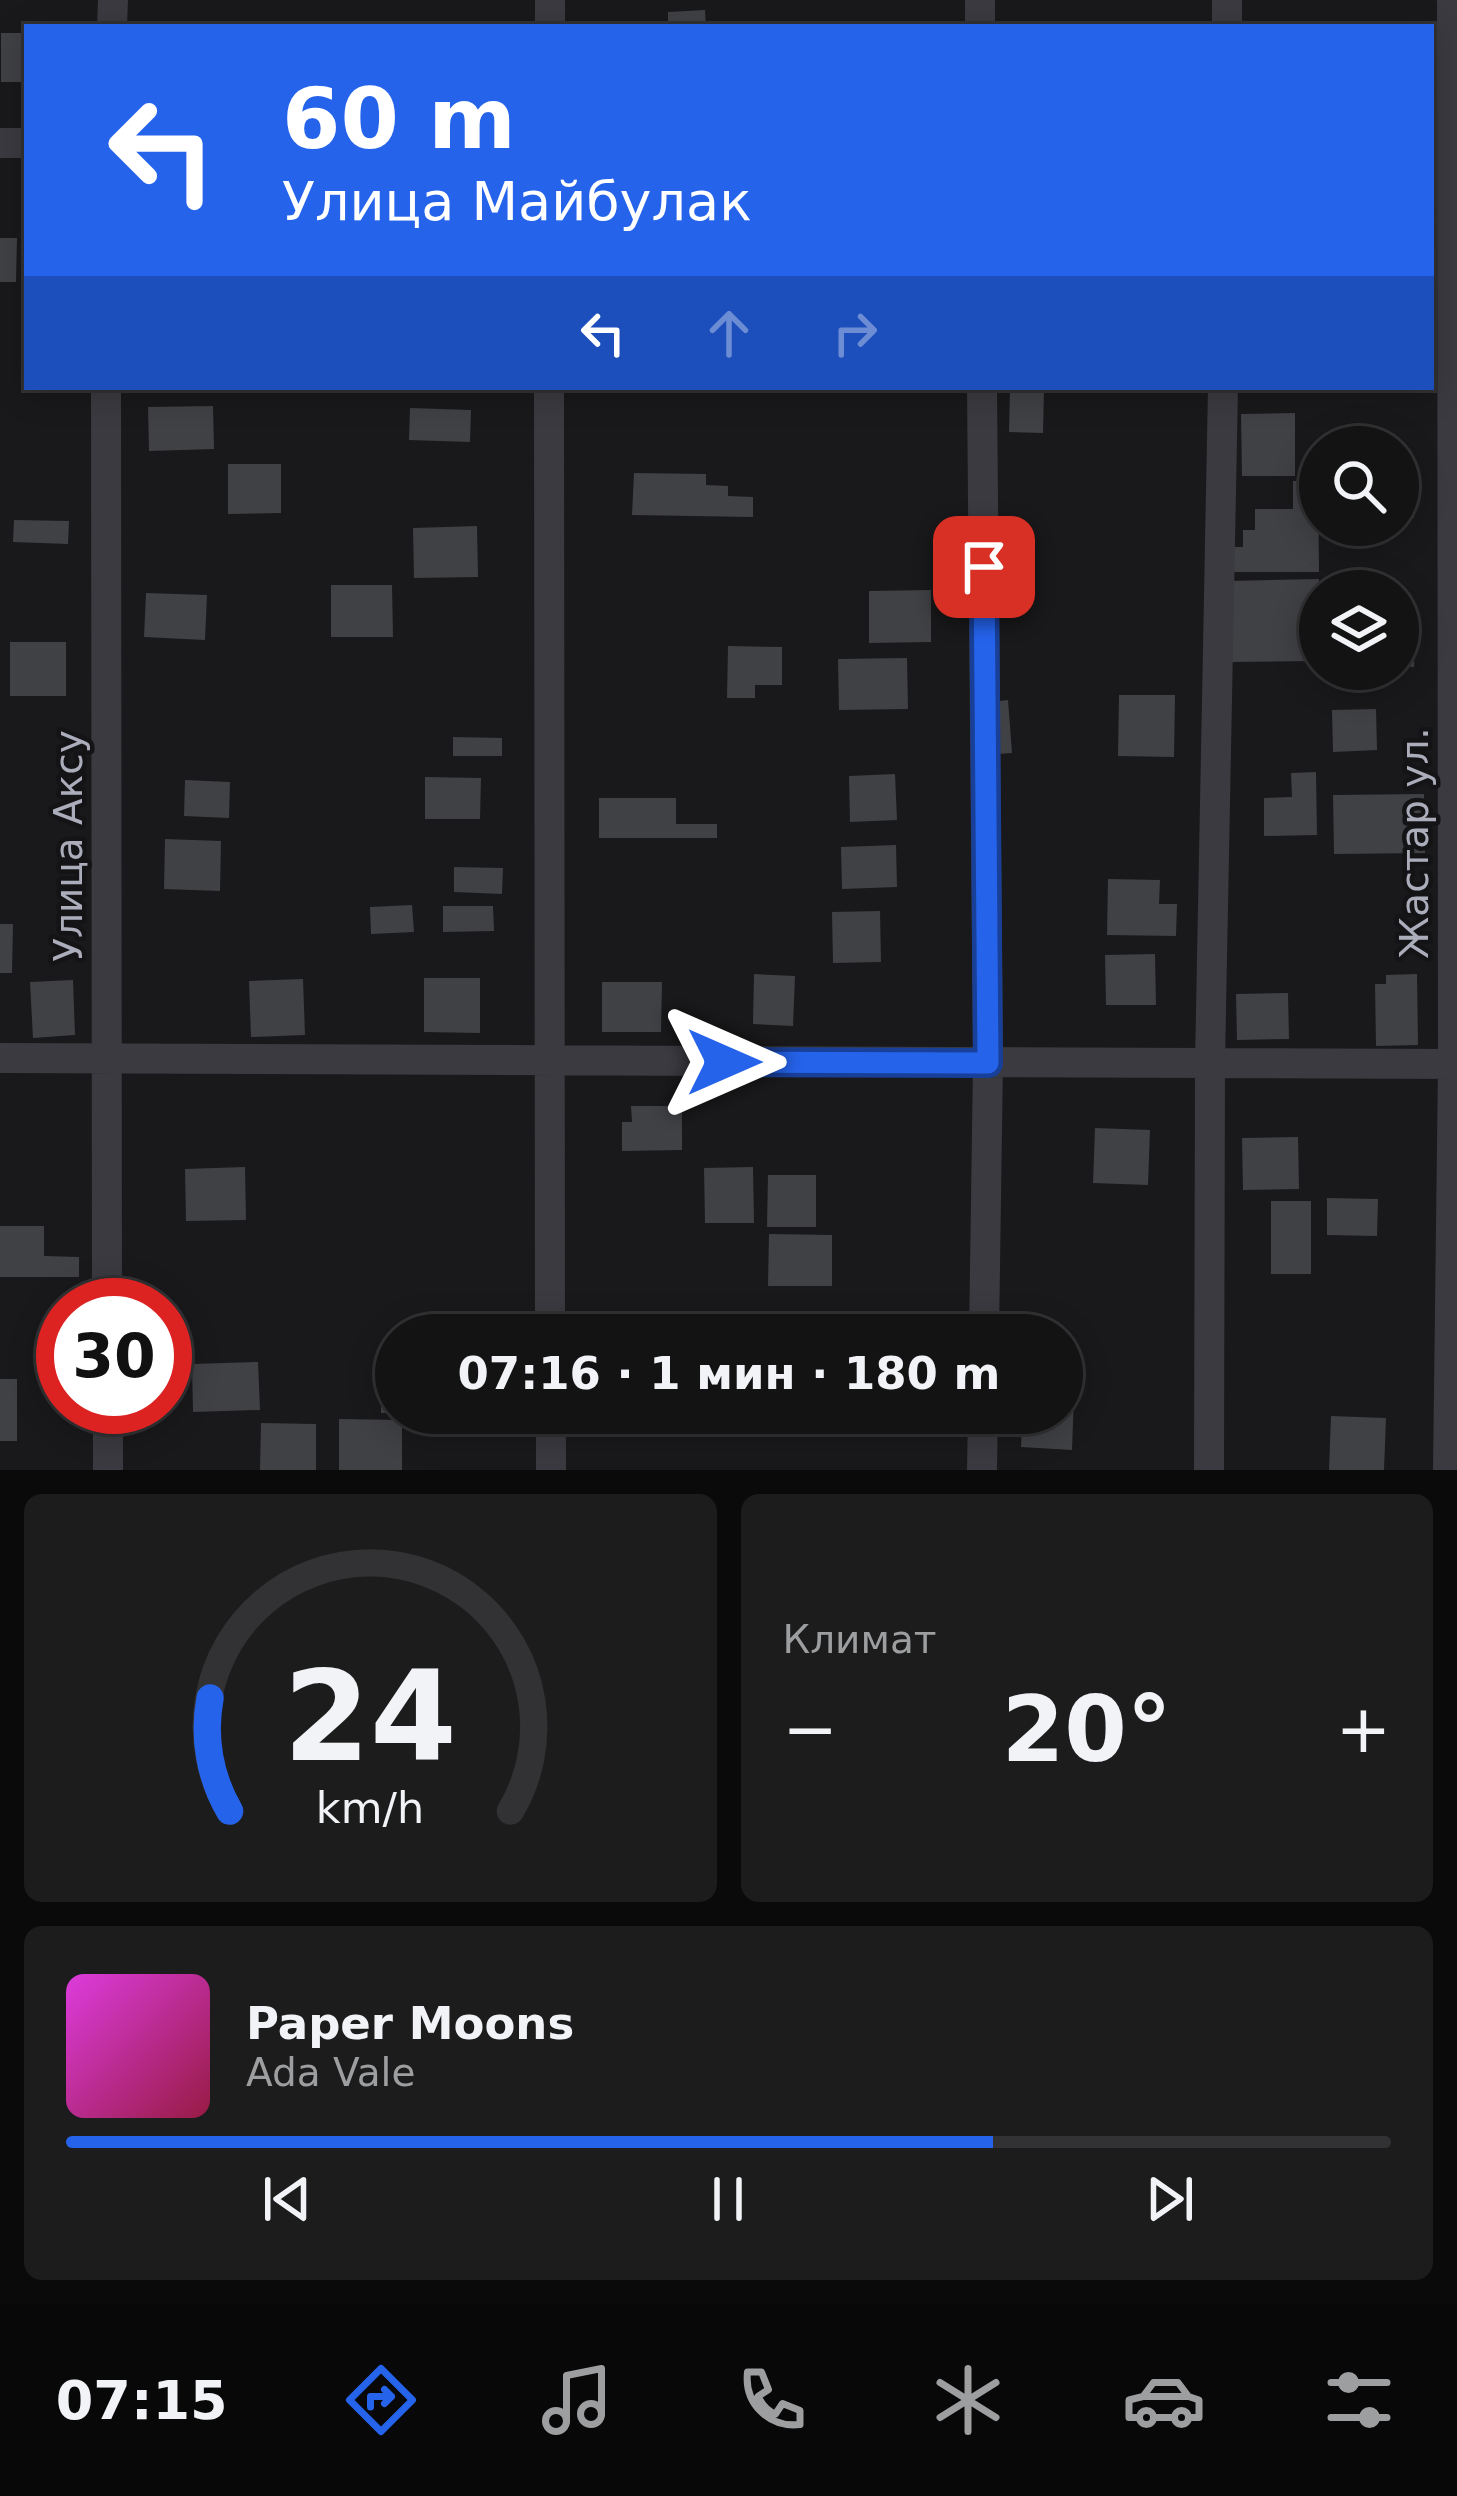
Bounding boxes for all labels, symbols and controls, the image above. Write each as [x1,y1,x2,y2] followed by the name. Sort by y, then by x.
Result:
[282,70,516,168] text: 60 m
[84,72,240,228] icon: left
[282,170,752,233] text: Улица Майбулак
[570,300,636,366] icon: left
[696,300,762,366] icon: ahead
[822,300,888,366] icon: right
[1299,426,1419,690] map controls
[1299,426,1419,546] button: search
[933,516,1035,618] pin
[951,534,1017,600] icon: arrive
[1299,570,1419,690] button: layers
[1392,727,1437,959] street label: Жастар ул.
[46,730,91,962] street label: Улица Аксу
[661,999,787,1125] position arrow
[36,1278,192,1434] speed limit sign: 30
[458,1347,1000,1400] text: 07:16 · 1 мин · 180 m
[783,1617,937,1662] text: Климат
[283,1644,457,1789] text: 24
[1002,1677,1172,1782] text: 20°
[783,1691,838,1768] text: −
[1336,1691,1391,1768] text: +
[316,1783,424,1833] text: km/h
[246,1997,574,2050] text: Paper Moons
[246,2050,415,2095] text: Ada Vale
[254,2166,320,2232] icon: previous
[695,2166,761,2232] icon: pause
[1137,2166,1203,2232] icon: next
[339,2358,423,2442] icon: directions
[535,2358,619,2442] icon: music
[730,2358,814,2442] icon: phone
[926,2358,1010,2442] icon: climate
[1122,2358,1206,2442] icon: car
[1317,2358,1401,2442] icon: filters
[56,2369,228,2432] text: 07:15

